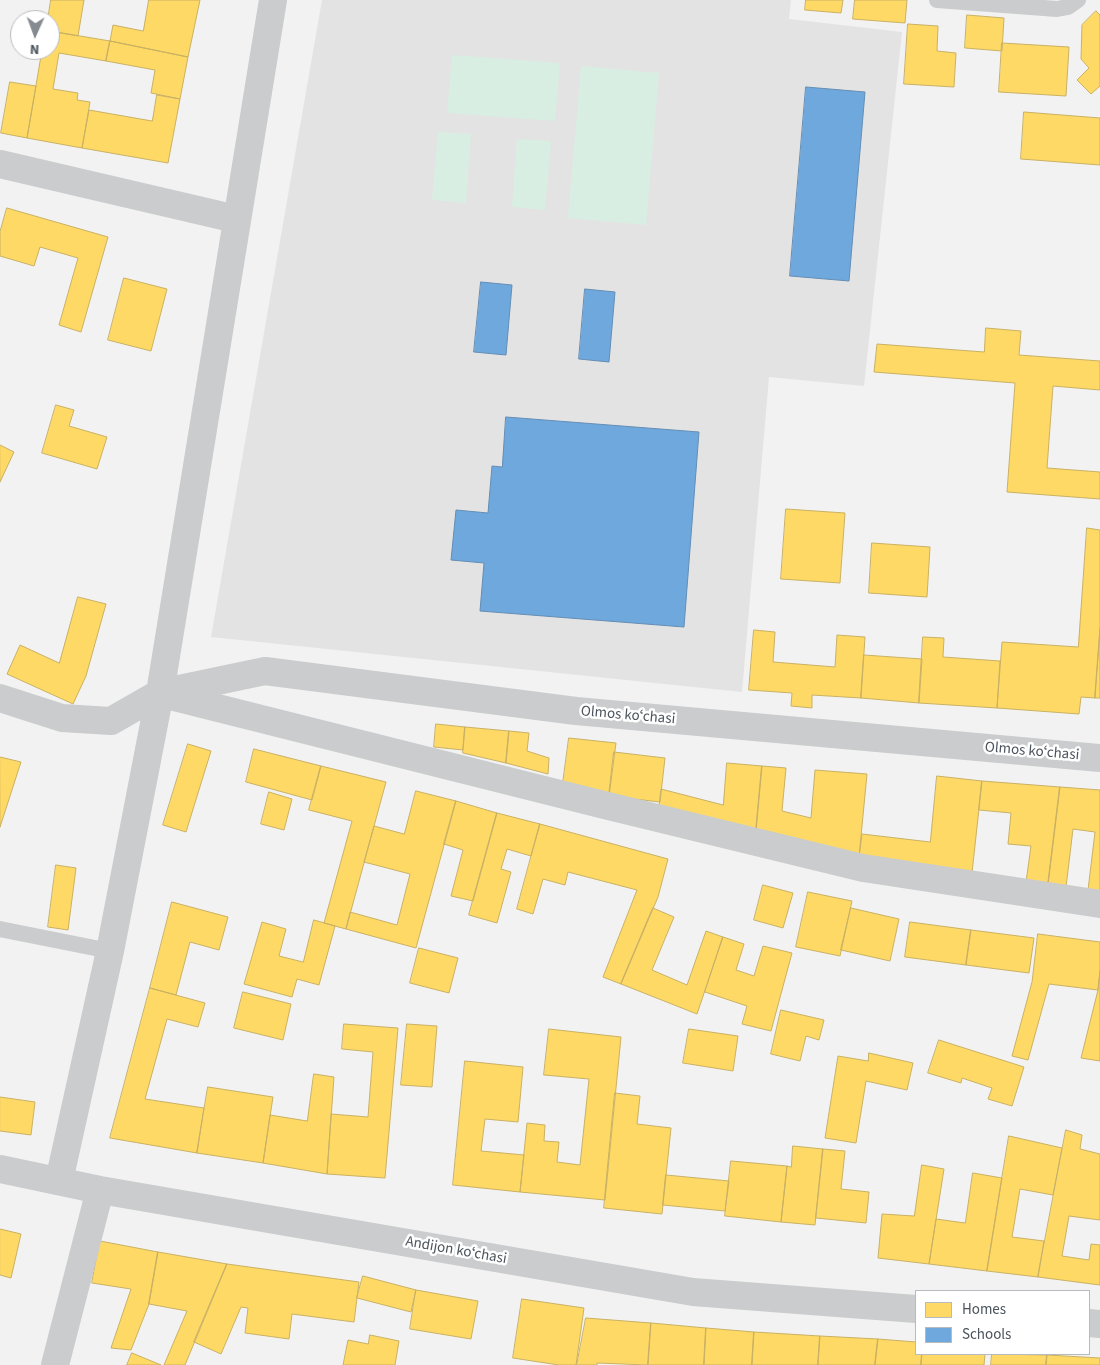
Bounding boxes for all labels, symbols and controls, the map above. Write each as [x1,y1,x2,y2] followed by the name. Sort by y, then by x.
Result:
[10,10,60,60] north arrow
[30,39,40,59] text: N
[580,703,676,729] street label: Olmos koʻchasi
[984,739,1080,765] street label: Olmos koʻchasi
[404,1233,508,1269] street label: Andijon koʻchasi
[915,1290,1090,1355] legend
[962,1299,1006,1320] text: Homes
[962,1324,1011,1345] text: Schools

